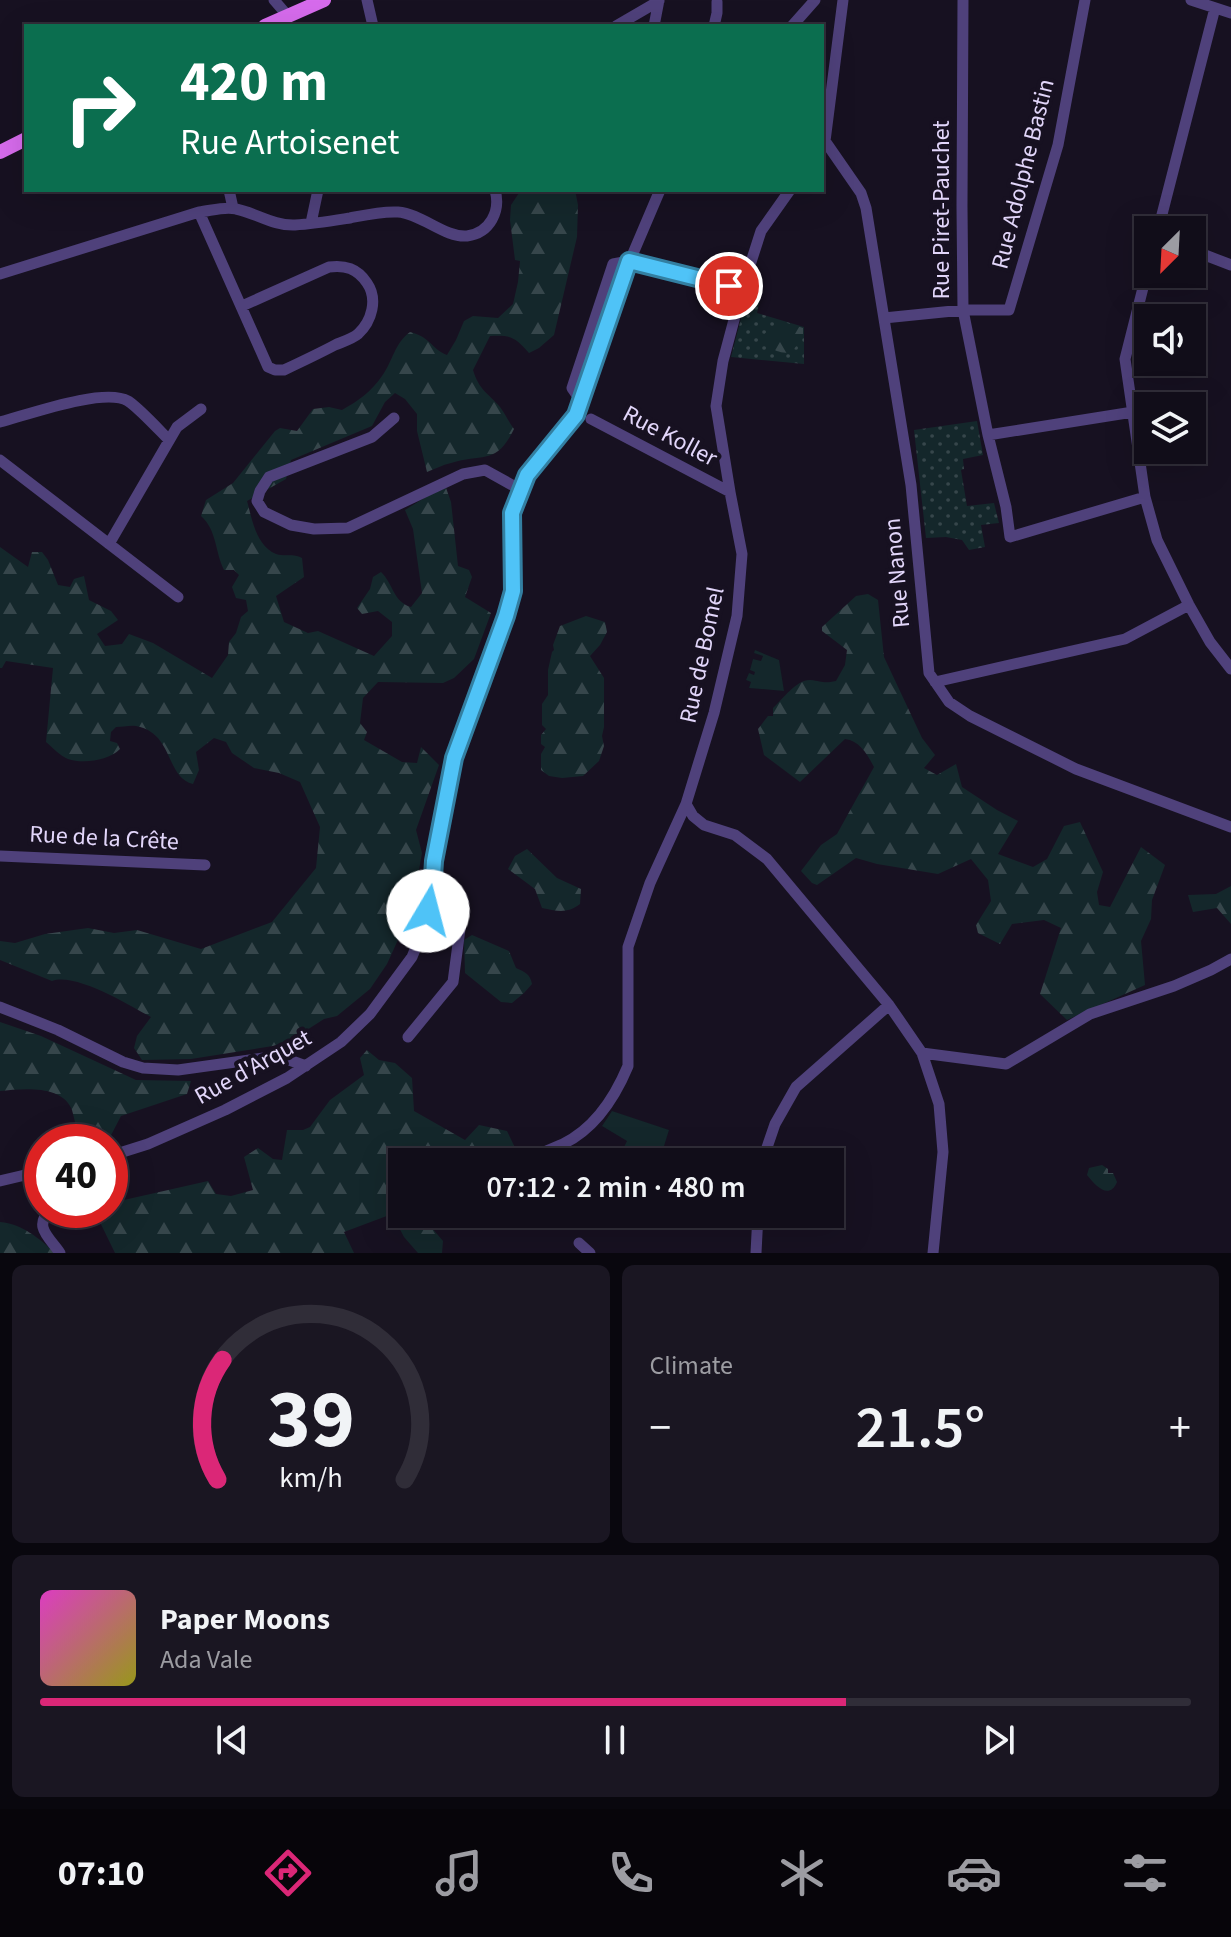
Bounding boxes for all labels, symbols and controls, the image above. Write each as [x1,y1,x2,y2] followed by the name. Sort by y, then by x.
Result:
[180,43,328,122] text: 420 m
[48,56,152,160] icon: right
[982,75,1064,273] street label: Rue Adolphe Bastin
[180,117,400,168] text: Rue Artoisenet
[924,120,959,300] street label: Rue Piret-Pauchet
[1134,216,1206,288] north arrow
[1134,216,1206,464] map controls
[695,252,763,320] pin
[707,264,751,308] icon: arrive
[1134,304,1206,376] button: sound
[1134,392,1206,464] button: layers
[616,396,724,476] street label: Rue Koller
[875,517,919,629] street label: Rue Nanon
[670,584,734,726] street label: Rue de Bomel
[28,817,180,859] street label: Rue de la Crête
[386,869,470,953] position arrow
[188,1021,318,1113] street label: Rue d'Arquet
[24,1124,128,1228] speed limit sign: 40
[486,1166,746,1209] text: 07:12 · 2 min · 480 m
[650,1347,733,1384] text: Climate
[267,1361,355,1479] text: 39
[855,1386,985,1471] text: 21.5°
[650,1397,671,1460] text: −
[1169,1397,1191,1460] text: +
[279,1458,342,1498] text: km/h
[160,1598,330,1641] text: Paper Moons
[160,1641,252,1678] text: Ada Vale
[210,1718,254,1762] icon: previous
[593,1718,637,1762] icon: pause
[977,1718,1021,1762] icon: next
[260,1845,316,1901] icon: directions
[431,1845,487,1901] icon: music
[603,1845,659,1901] icon: phone
[774,1845,830,1901] icon: climate
[946,1845,1002,1901] icon: car
[1117,1845,1173,1901] icon: filters
[58,1848,145,1899] text: 07:10

